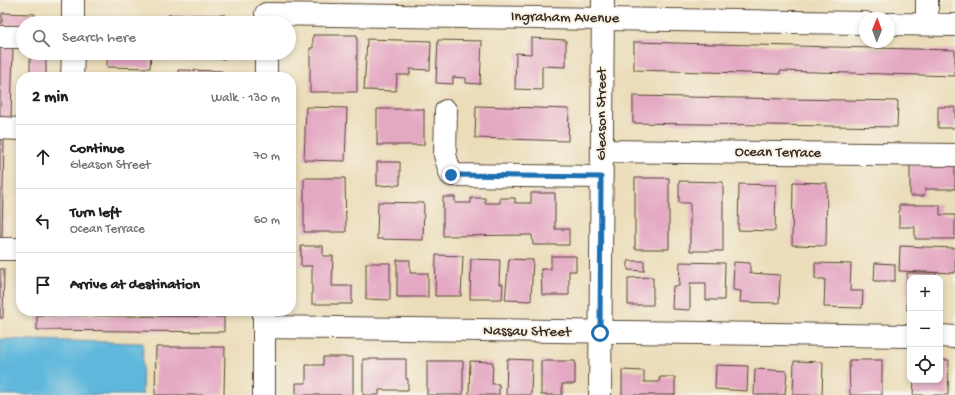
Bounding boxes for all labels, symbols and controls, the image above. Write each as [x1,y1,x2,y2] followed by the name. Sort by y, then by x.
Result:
[511,8,620,28] street label: Ingraham Avenue
[859,12,895,48] north arrow
[16,16,296,60] search box
[30,27,52,49] icon: search
[62,29,136,47] text: Search here
[593,66,611,160] street label: Gleason Street
[32,88,68,108] text: 2 min
[211,91,280,106] text: Walk · 130 m
[70,140,124,158] text: Continue
[735,143,821,163] street label: Ocean Terrace
[32,146,54,168] icon: ahead
[254,149,280,164] text: 70 m
[70,158,150,173] text: Gleason Street
[442,166,460,184] route end
[70,204,121,222] text: Turn left
[32,210,54,232] icon: left
[254,213,280,228] text: 60 m
[70,222,145,237] text: Ocean Terrace
[32,274,54,296] icon: arrive
[907,275,943,383] map controls
[907,275,943,311] button: +
[70,276,200,294] text: Arrive at destination
[907,311,943,347] button: −
[483,322,573,342] street label: Nassau Street
[591,324,609,342] route start
[907,347,943,383] button: locate

